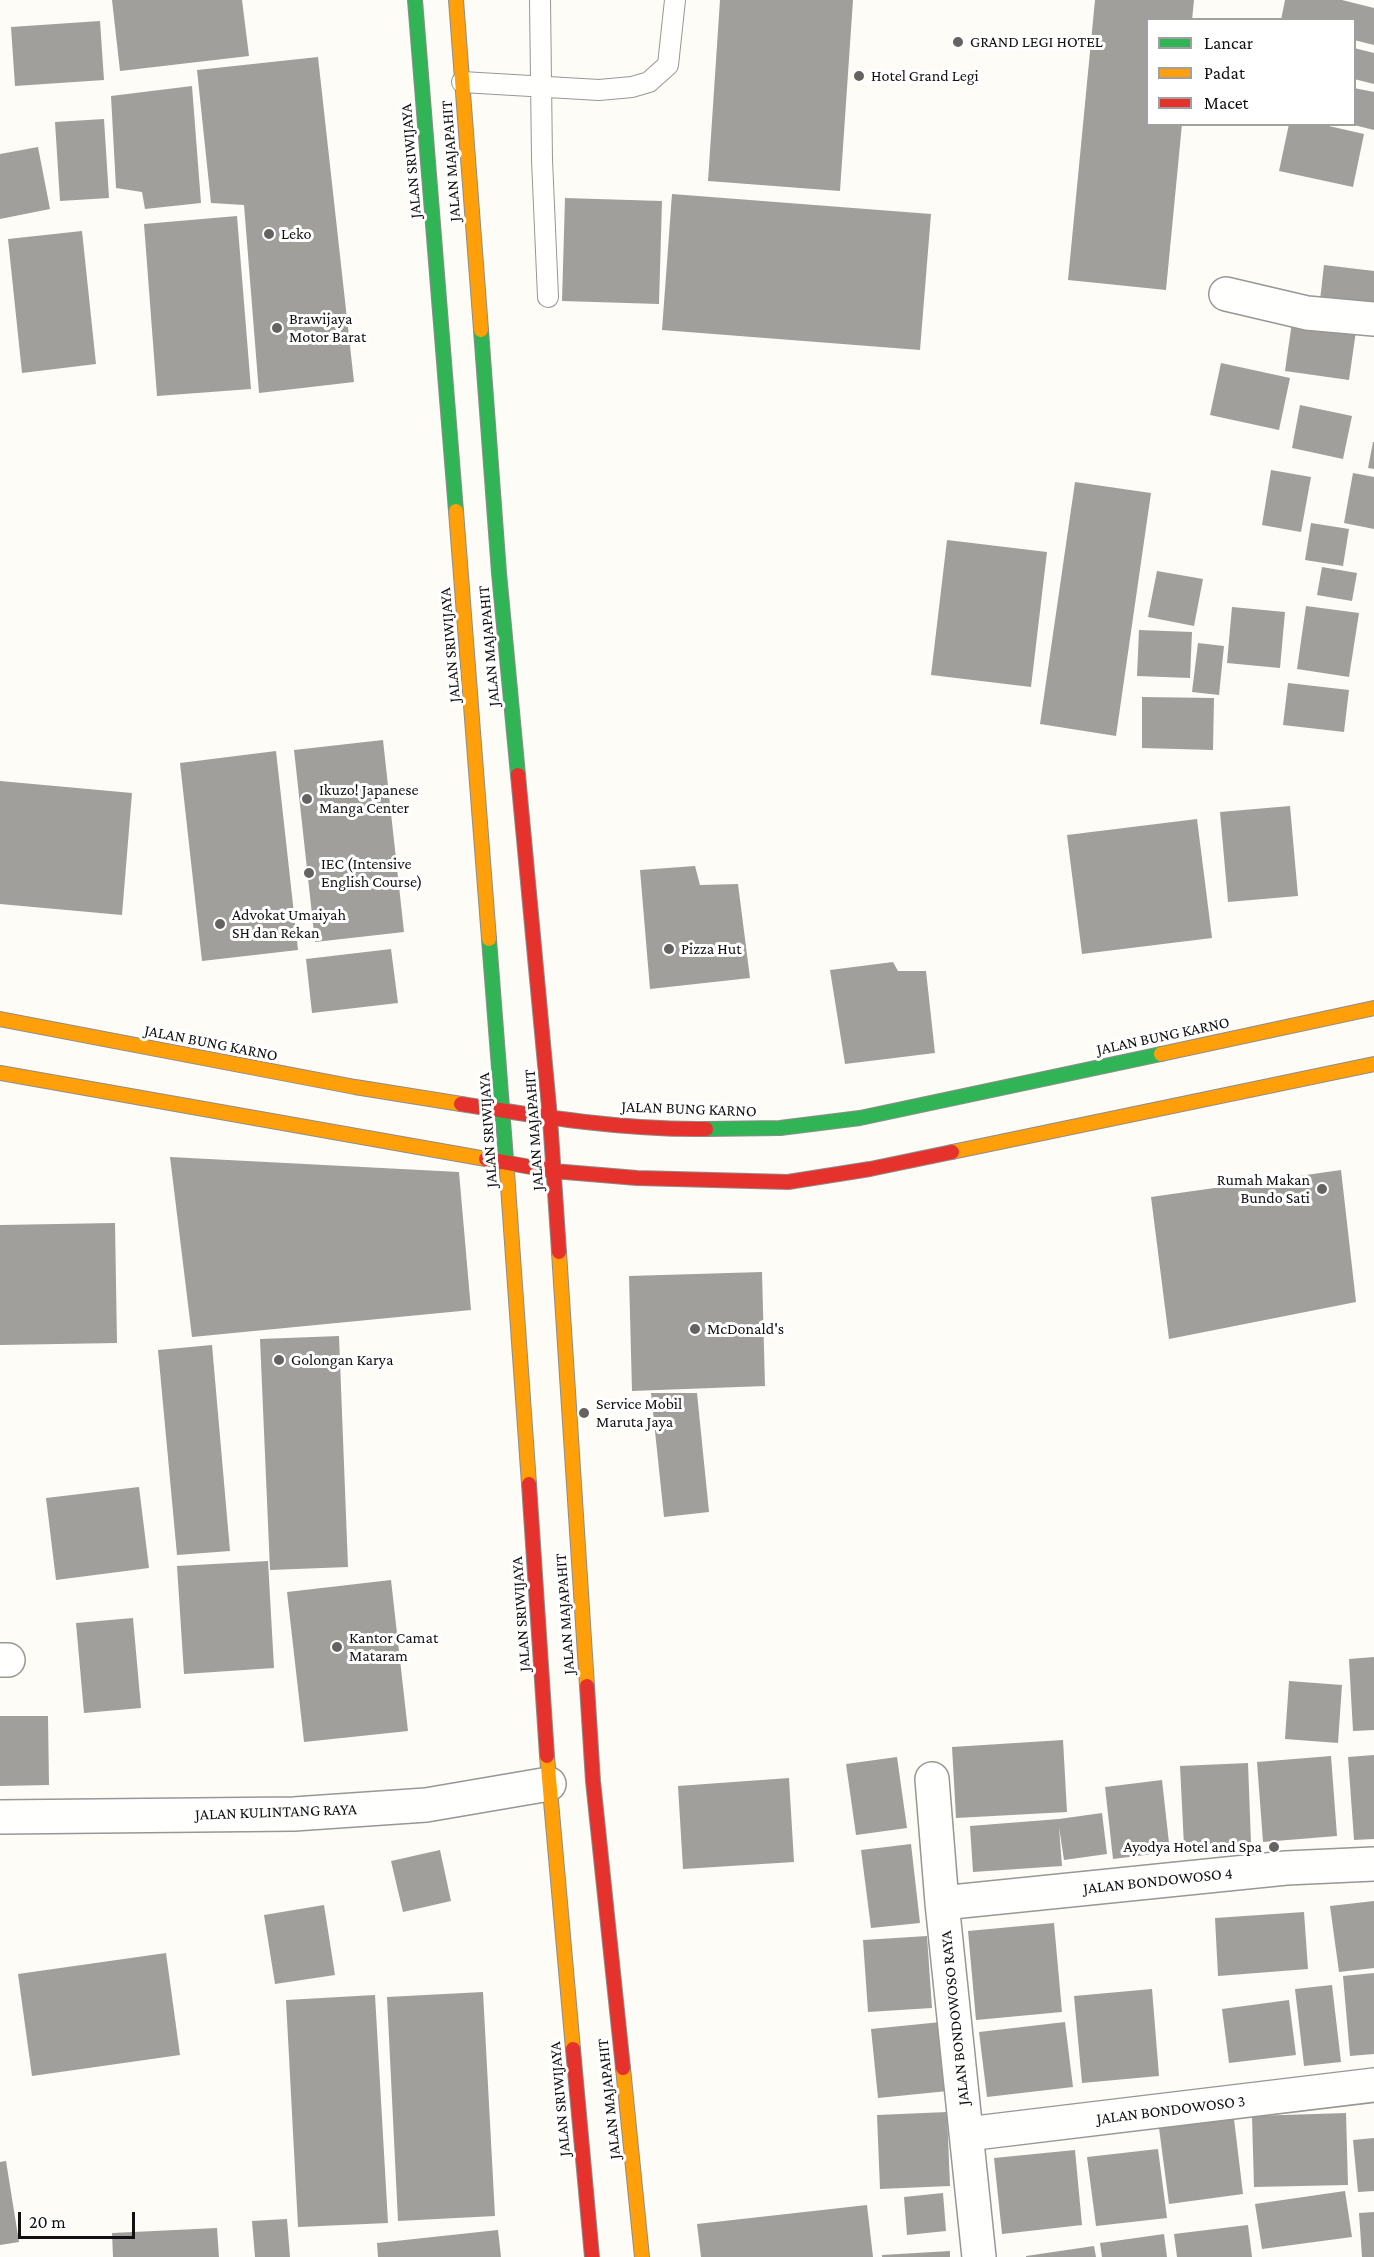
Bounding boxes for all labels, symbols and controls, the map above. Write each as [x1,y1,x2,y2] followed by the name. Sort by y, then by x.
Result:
[1146,18,1356,126] legend
[970,32,1103,52] place label: GRAND LEGI HOTEL
[1204,33,1253,53] text: Lancar
[951,35,965,49] marker: GRAND LEGI HOTEL
[1204,63,1245,83] text: Padat
[871,66,979,86] place label: Hotel Grand Legi
[852,69,866,83] marker: Hotel Grand Legi
[1204,93,1249,113] text: Macet
[437,100,465,222] street label: JALAN MAJAPAHIT
[396,103,426,219] street label: JALAN SRIWIJAYA
[281,224,311,244] place label: Leko
[262,227,276,241] marker: Leko
[289,309,366,347] place label: Brawijaya Motor Barat
[270,321,284,335] marker: Brawijaya Motor Barat
[474,585,504,707] street label: JALAN MAJAPAHIT
[435,587,465,703] street label: JALAN SRIWIJAYA
[319,780,419,818] place label: Ikuzo! Japanese Manga Center
[300,792,314,806] marker: Ikuzo! Japanese Manga Center
[321,854,422,892] place label: IEC (Intensive English Course)
[302,866,316,880] marker: IEC (Intensive English Course)
[232,905,346,943] place label: Advokat Umaiyah SH dan Rekan
[213,917,227,931] marker: Advokat Umaiyah SH dan Rekan
[681,939,741,959] place label: Pizza Hut
[662,942,676,956] marker: Pizza Hut
[1095,1013,1231,1059] street label: JALAN BUNG KARNO
[143,1021,279,1065] street label: JALAN BUNG KARNO
[520,1069,548,1191] street label: JALAN MAJAPAHIT
[474,1072,502,1188] street label: JALAN SRIWIJAYA
[621,1097,757,1121] street label: JALAN BUNG KARNO
[1217,1170,1310,1208] place label: Rumah Makan Bundo Sati
[1315,1182,1329,1196] marker: Rumah Makan Bundo Sati
[707,1319,784,1339] place label: McDonald's
[688,1322,702,1336] marker: McDonald's
[291,1350,393,1370] place label: Golongan Karya
[272,1353,286,1367] marker: Golongan Karya
[596,1394,682,1432] place label: Service Mobil Maruta Jaya
[577,1406,591,1420] marker: Service Mobil Maruta Jaya
[551,1553,579,1675] street label: JALAN MAJAPAHIT
[507,1556,535,1672] street label: JALAN SRIWIJAYA
[349,1628,438,1666] place label: Kantor Camat Mataram
[330,1640,344,1654] marker: Kantor Camat Mataram
[195,1800,357,1824] street label: JALAN KULINTANG RAYA
[1123,1837,1262,1857] place label: Ayodya Hotel and Spa
[1267,1840,1281,1854] marker: Ayodya Hotel and Spa
[1082,1864,1234,1898] street label: JALAN BONDOWOSO 4
[936,1930,974,2106] street label: JALAN BONDOWOSO RAYA
[593,2038,625,2160] street label: JALAN MAJAPAHIT
[545,2041,575,2157] street label: JALAN SRIWIJAYA
[1096,2091,1246,2129] street label: JALAN BONDOWOSO 3
[21,2200,138,2238] scale bar
[29,2212,66,2232] text: 20 m

